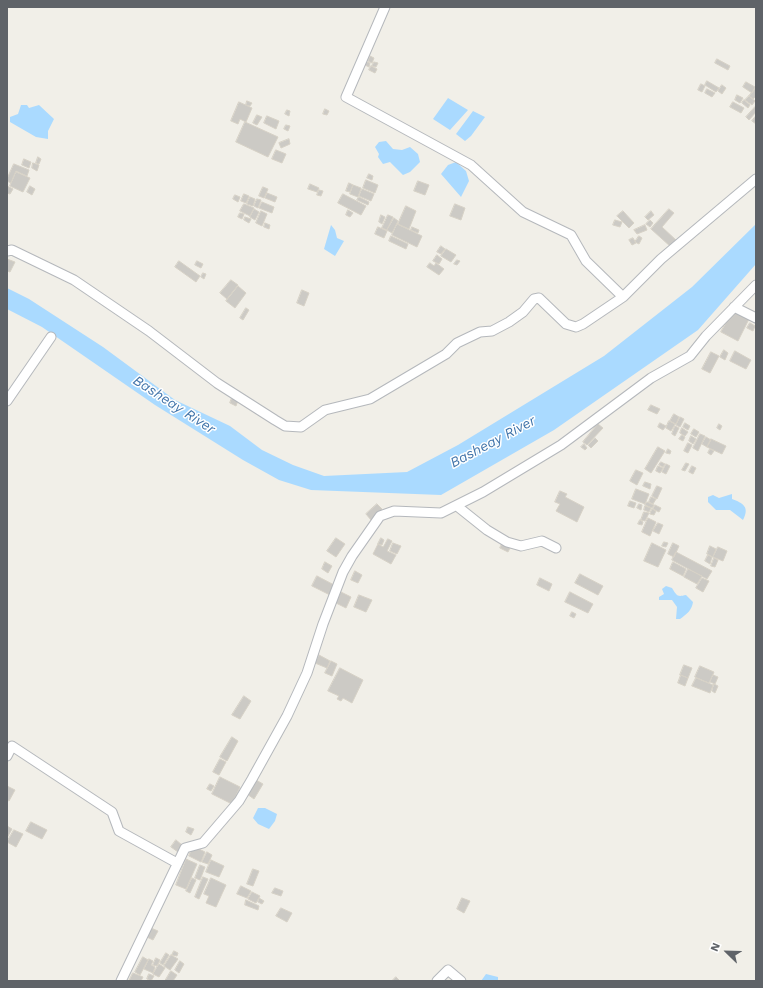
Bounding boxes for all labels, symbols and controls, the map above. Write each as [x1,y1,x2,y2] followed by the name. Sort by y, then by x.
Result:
[130,372,218,438] water label: Basheay River
[447,412,539,472] water label: Basheay River
[707,932,747,972] north arrow
[708,941,723,953] text: N

